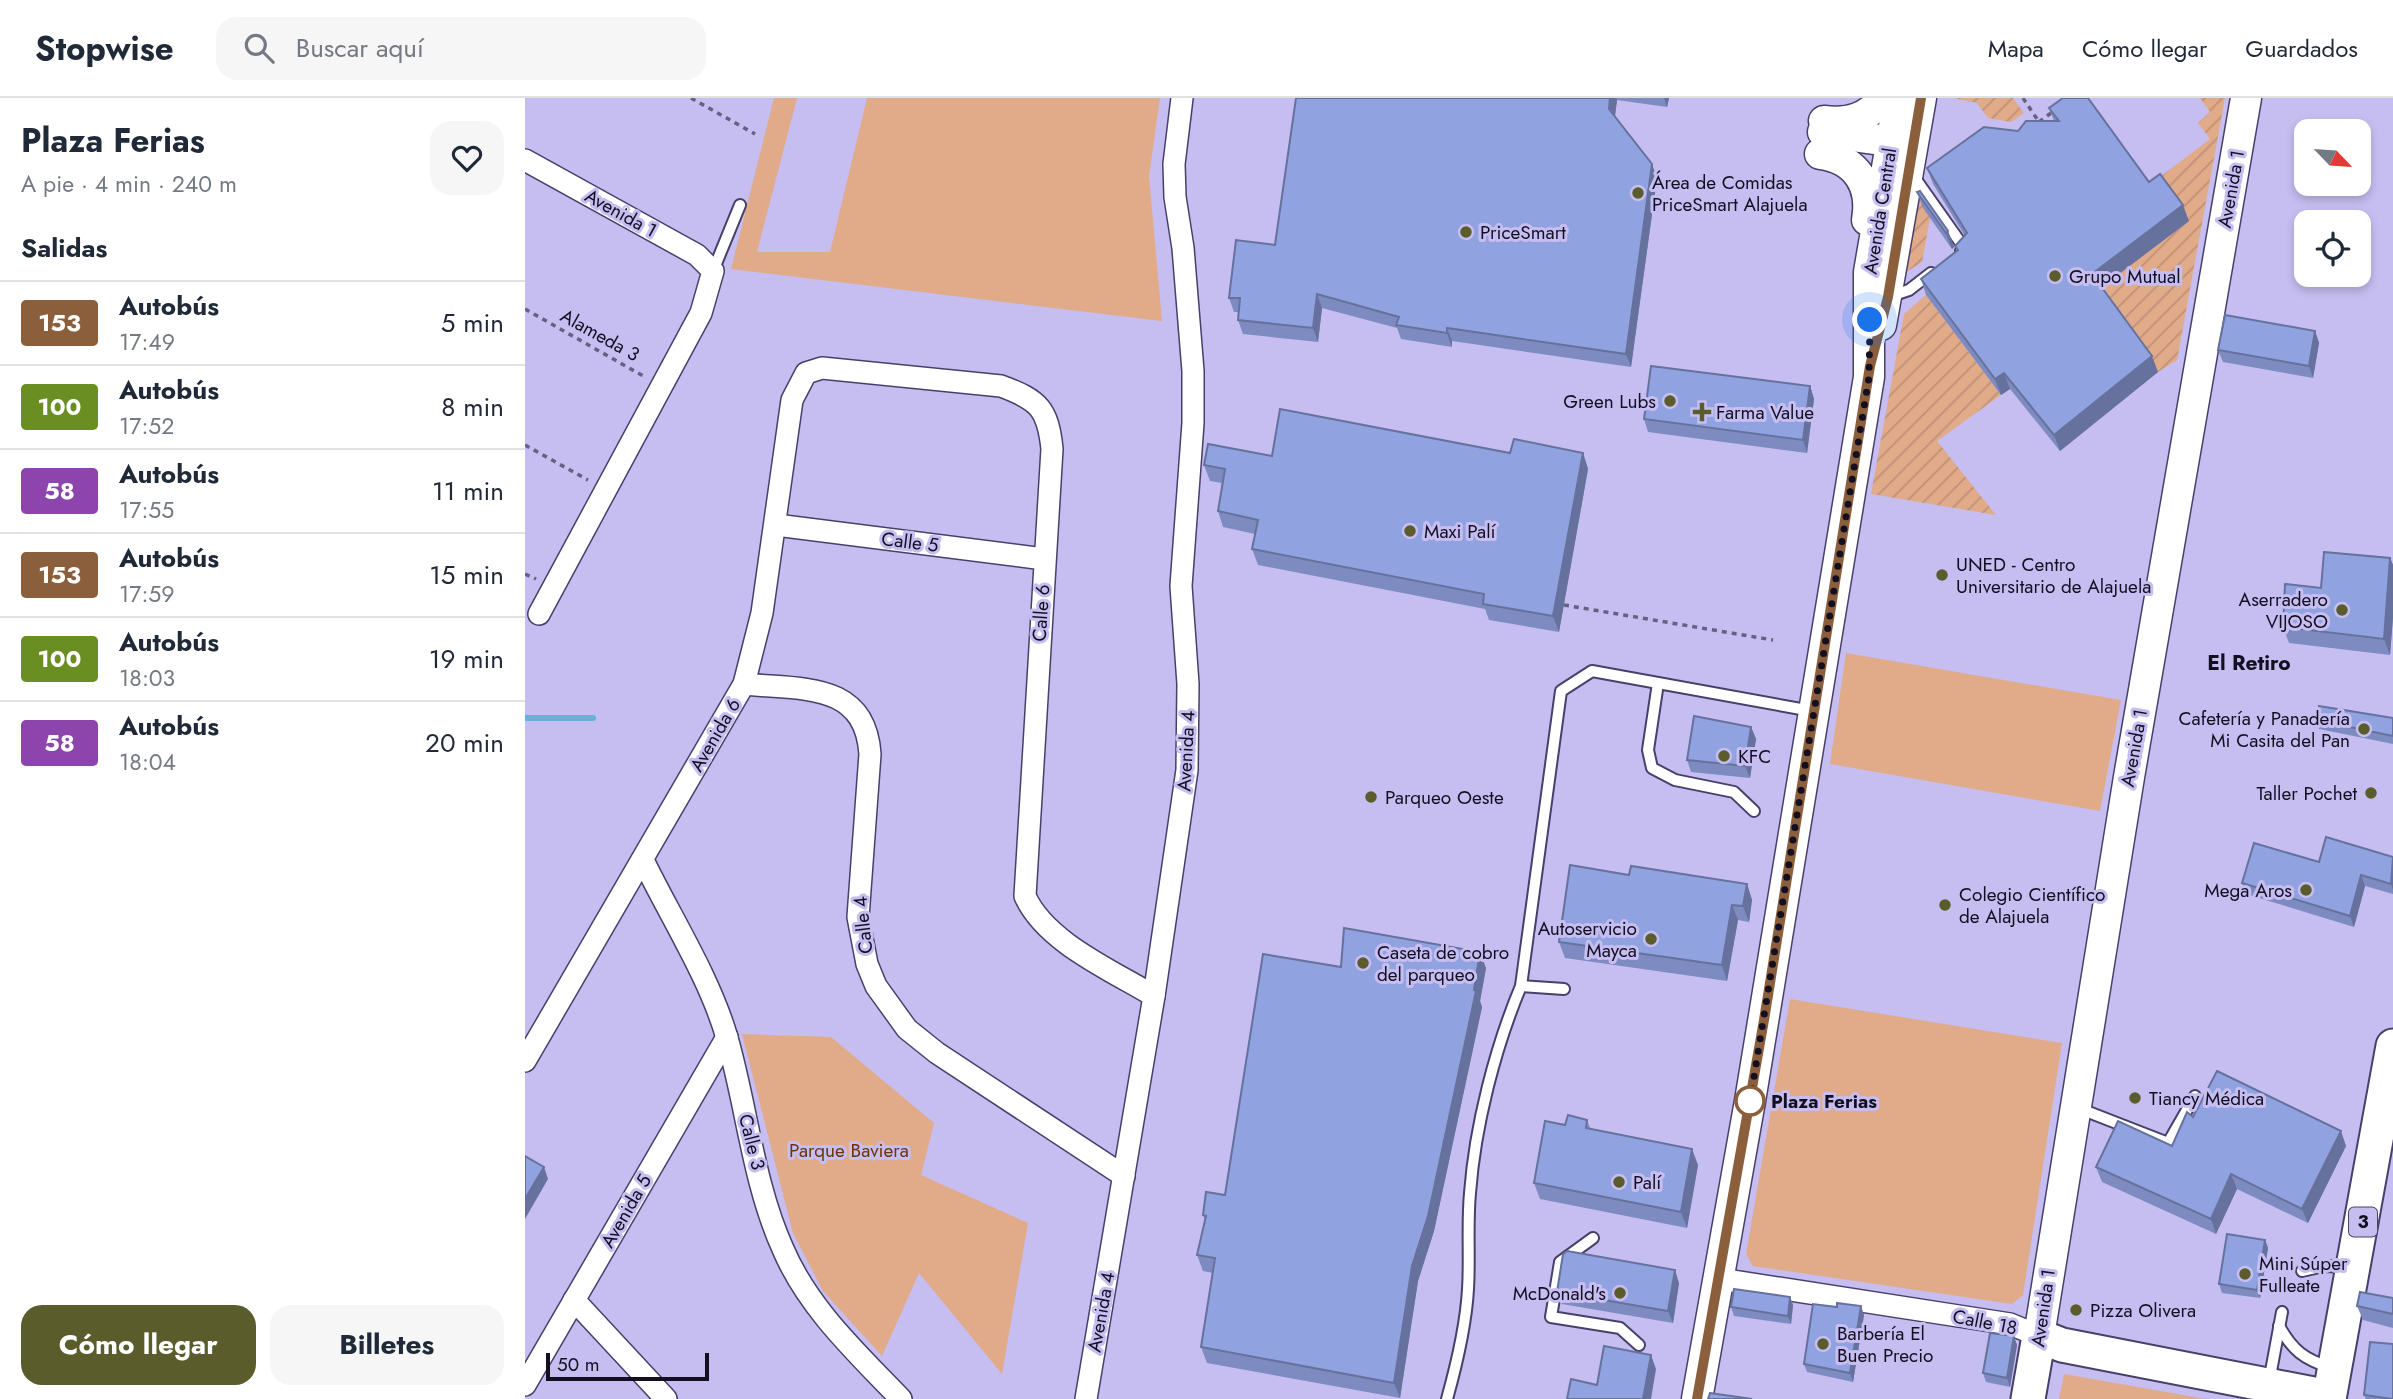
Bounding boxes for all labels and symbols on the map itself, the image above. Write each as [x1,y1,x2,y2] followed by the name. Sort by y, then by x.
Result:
[2294,119,2371,196] north arrow
[1857,146,1903,276] street label: Avenida Central
[2211,148,2251,230] street label: Avenida 1
[1652,169,1808,218] place label: Área de Comidas PriceSmart Alajuela
[580,182,662,244] street label: Avenida 1
[1630,185,1646,201] marker: Área de Comidas PriceSmart Alajuela
[1480,219,1566,246] place label: PriceSmart
[1458,224,1474,240] marker: PriceSmart
[2069,263,2181,290] place label: Grupo Mutual
[2047,268,2063,284] marker: Grupo Mutual
[556,302,644,368] street label: Alameda 3
[1852,302,1887,337] your location
[1563,388,1656,415] place label: Green Lubs
[1662,393,1678,409] marker: Green Lubs
[1716,399,1814,426] place label: Farma Value
[1694,404,1710,420] marker: Farma Value
[1424,518,1497,545] place label: Maxi Palí
[1402,523,1418,539] marker: Maxi Palí
[880,525,940,559] street label: Calle 5
[1956,551,2151,600] place label: UNED - Centro Universitario de Alajuela
[1934,567,1950,583] marker: UNED - Centro Universitario de Alajuela
[1026,583,1056,643] street label: Calle 6
[2239,586,2328,635] place label: Aserradero VIJOSO
[2334,602,2350,618] marker: Aserradero VIJOSO
[2207,648,2291,678] district label: El Retiro
[683,693,747,777] street label: Avenida 6
[2179,705,2350,754] place label: Cafetería y Panadería Mi Casita del Pan
[2114,707,2154,789] street label: Avenida 1
[1170,710,1202,792] street label: Avenida 4
[2356,721,2372,737] marker: Cafetería y Panadería Mi Casita del Pan
[1738,743,1771,770] place label: KFC
[1716,748,1732,764] marker: KFC
[2257,780,2357,807] place label: Taller Pochet
[1385,784,1504,811] place label: Parqueo Oeste
[2363,785,2379,801] marker: Taller Pochet
[1363,789,1379,805] marker: Parqueo Oeste
[2204,877,2292,904] place label: Mega Aros
[1959,881,2105,930] place label: Colegio Científico de Alajuela
[2298,882,2314,898] marker: Mega Aros
[847,895,879,955] street label: Calle 4
[1937,897,1953,913] marker: Colegio Científico de Alajuela
[1538,915,1637,964] place label: Autoservicio Mayca
[1643,931,1659,947] marker: Autoservicio Mayca
[1377,939,1509,988] place label: Caseta de cobro del parqueo
[1355,955,1371,971] marker: Caseta de cobro del parqueo
[2149,1085,2264,1112] place label: Tiancy Médica
[1735,1086,1765,1116] marker: Plaza Ferias
[1771,1088,1877,1115] place label: Plaza Ferias
[2127,1090,2143,1106] marker: Tiancy Médica
[732,1111,772,1173] street label: Calle 3
[789,1137,909,1164] park label: Parque Baviera
[594,1169,658,1253] street label: Avenida 5
[1633,1169,1662,1196] place label: Palí
[1611,1174,1627,1190] marker: Palí
[2349,1208,2377,1237] road number: 3
[2259,1250,2348,1299] place label: Mini Súper Fulleate
[2237,1266,2253,1282] marker: Mini Súper Fulleate
[2024,1267,2062,1349] street label: Avenida 1
[1081,1270,1121,1354] street label: Avenida 4
[1513,1280,1606,1307] place label: McDonald's
[1612,1285,1628,1301] marker: McDonald's
[2090,1297,2196,1324] place label: Pizza Olivera
[2068,1302,2084,1318] marker: Pizza Olivera
[1950,1303,2020,1341] street label: Calle 18
[1837,1320,1933,1369] place label: Barbería El Buen Precio
[1815,1336,1831,1352] marker: Barbería El Buen Precio
[546,1350,709,1382] scale bar

